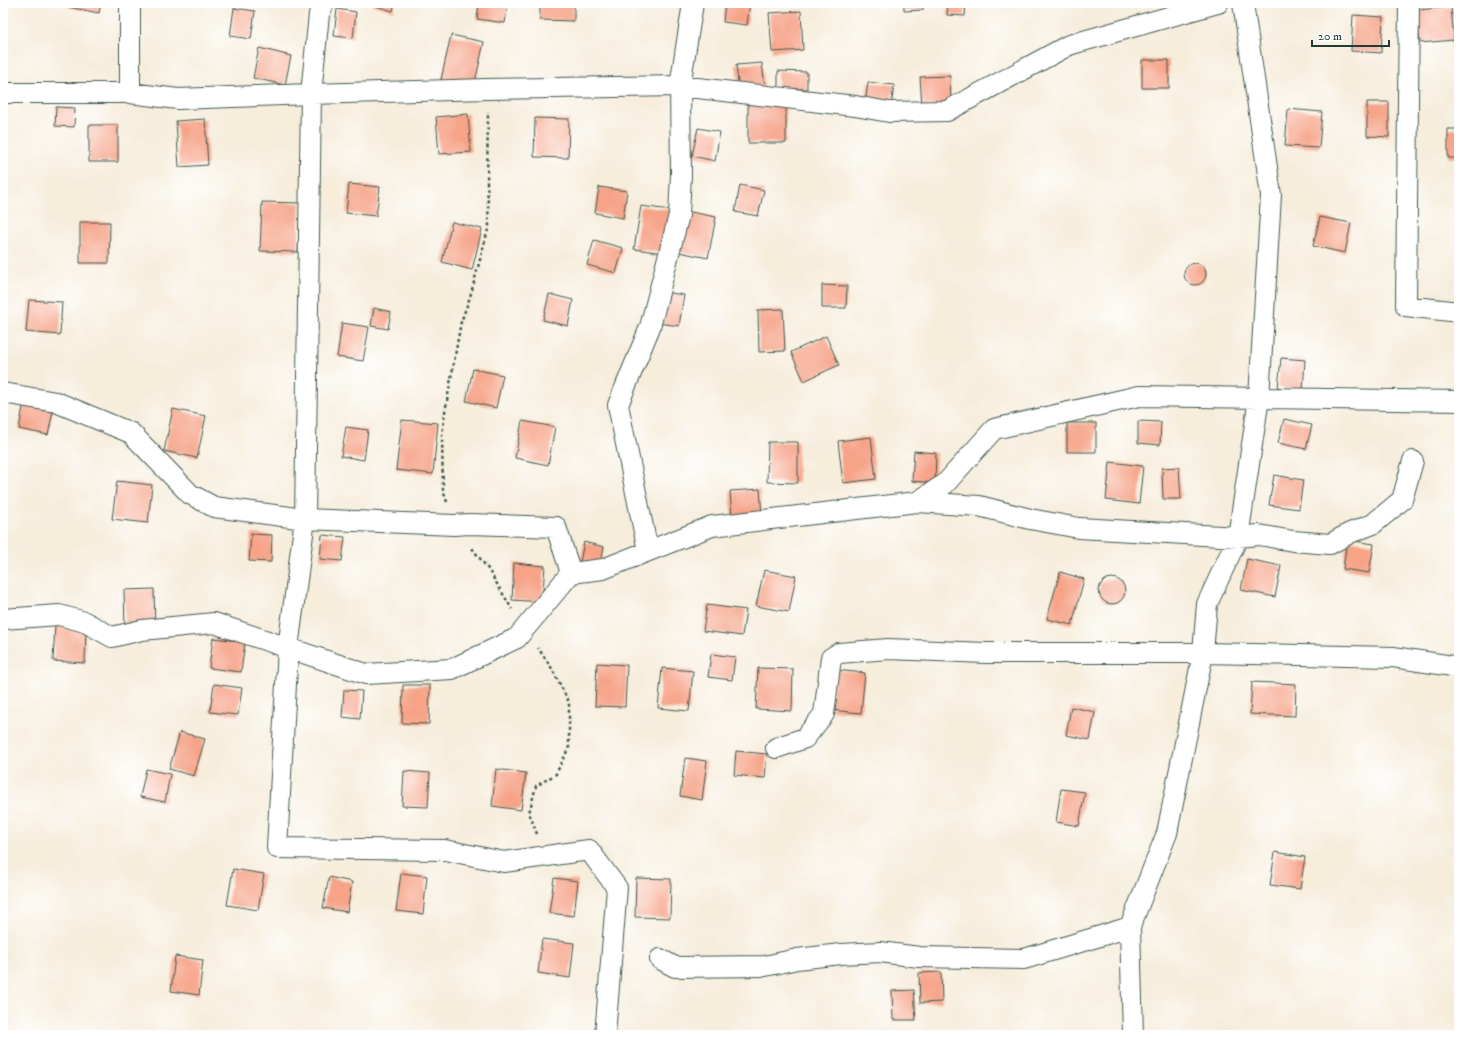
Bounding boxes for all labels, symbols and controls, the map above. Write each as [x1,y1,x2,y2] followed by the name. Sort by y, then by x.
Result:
[1312,22,1389,48] scale bar
[1318,29,1342,44] text: 20 m

